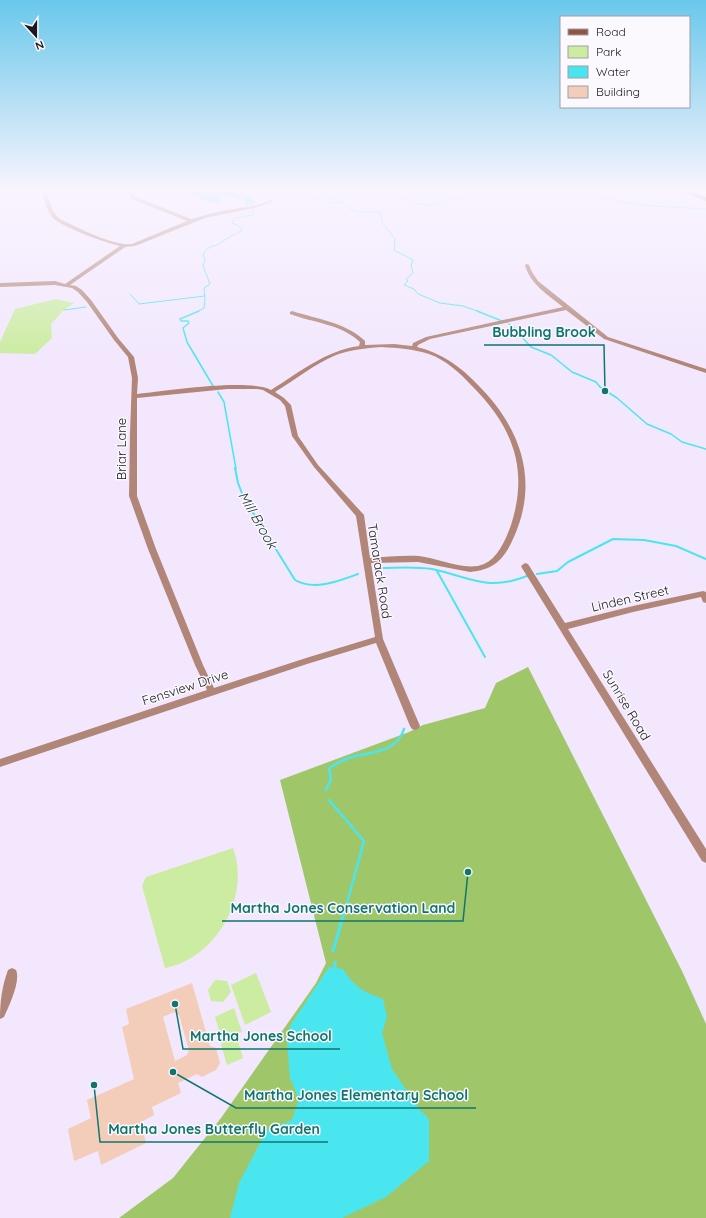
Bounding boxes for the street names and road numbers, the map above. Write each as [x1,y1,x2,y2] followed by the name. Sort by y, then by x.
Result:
[113,418,129,480] street label: Briar Lane
[365,522,395,620] street label: Tamarack Road
[590,581,670,615] street label: Linden Street
[140,666,230,708] street label: Fensview Drive
[600,667,654,743] street label: Sunrise Road

